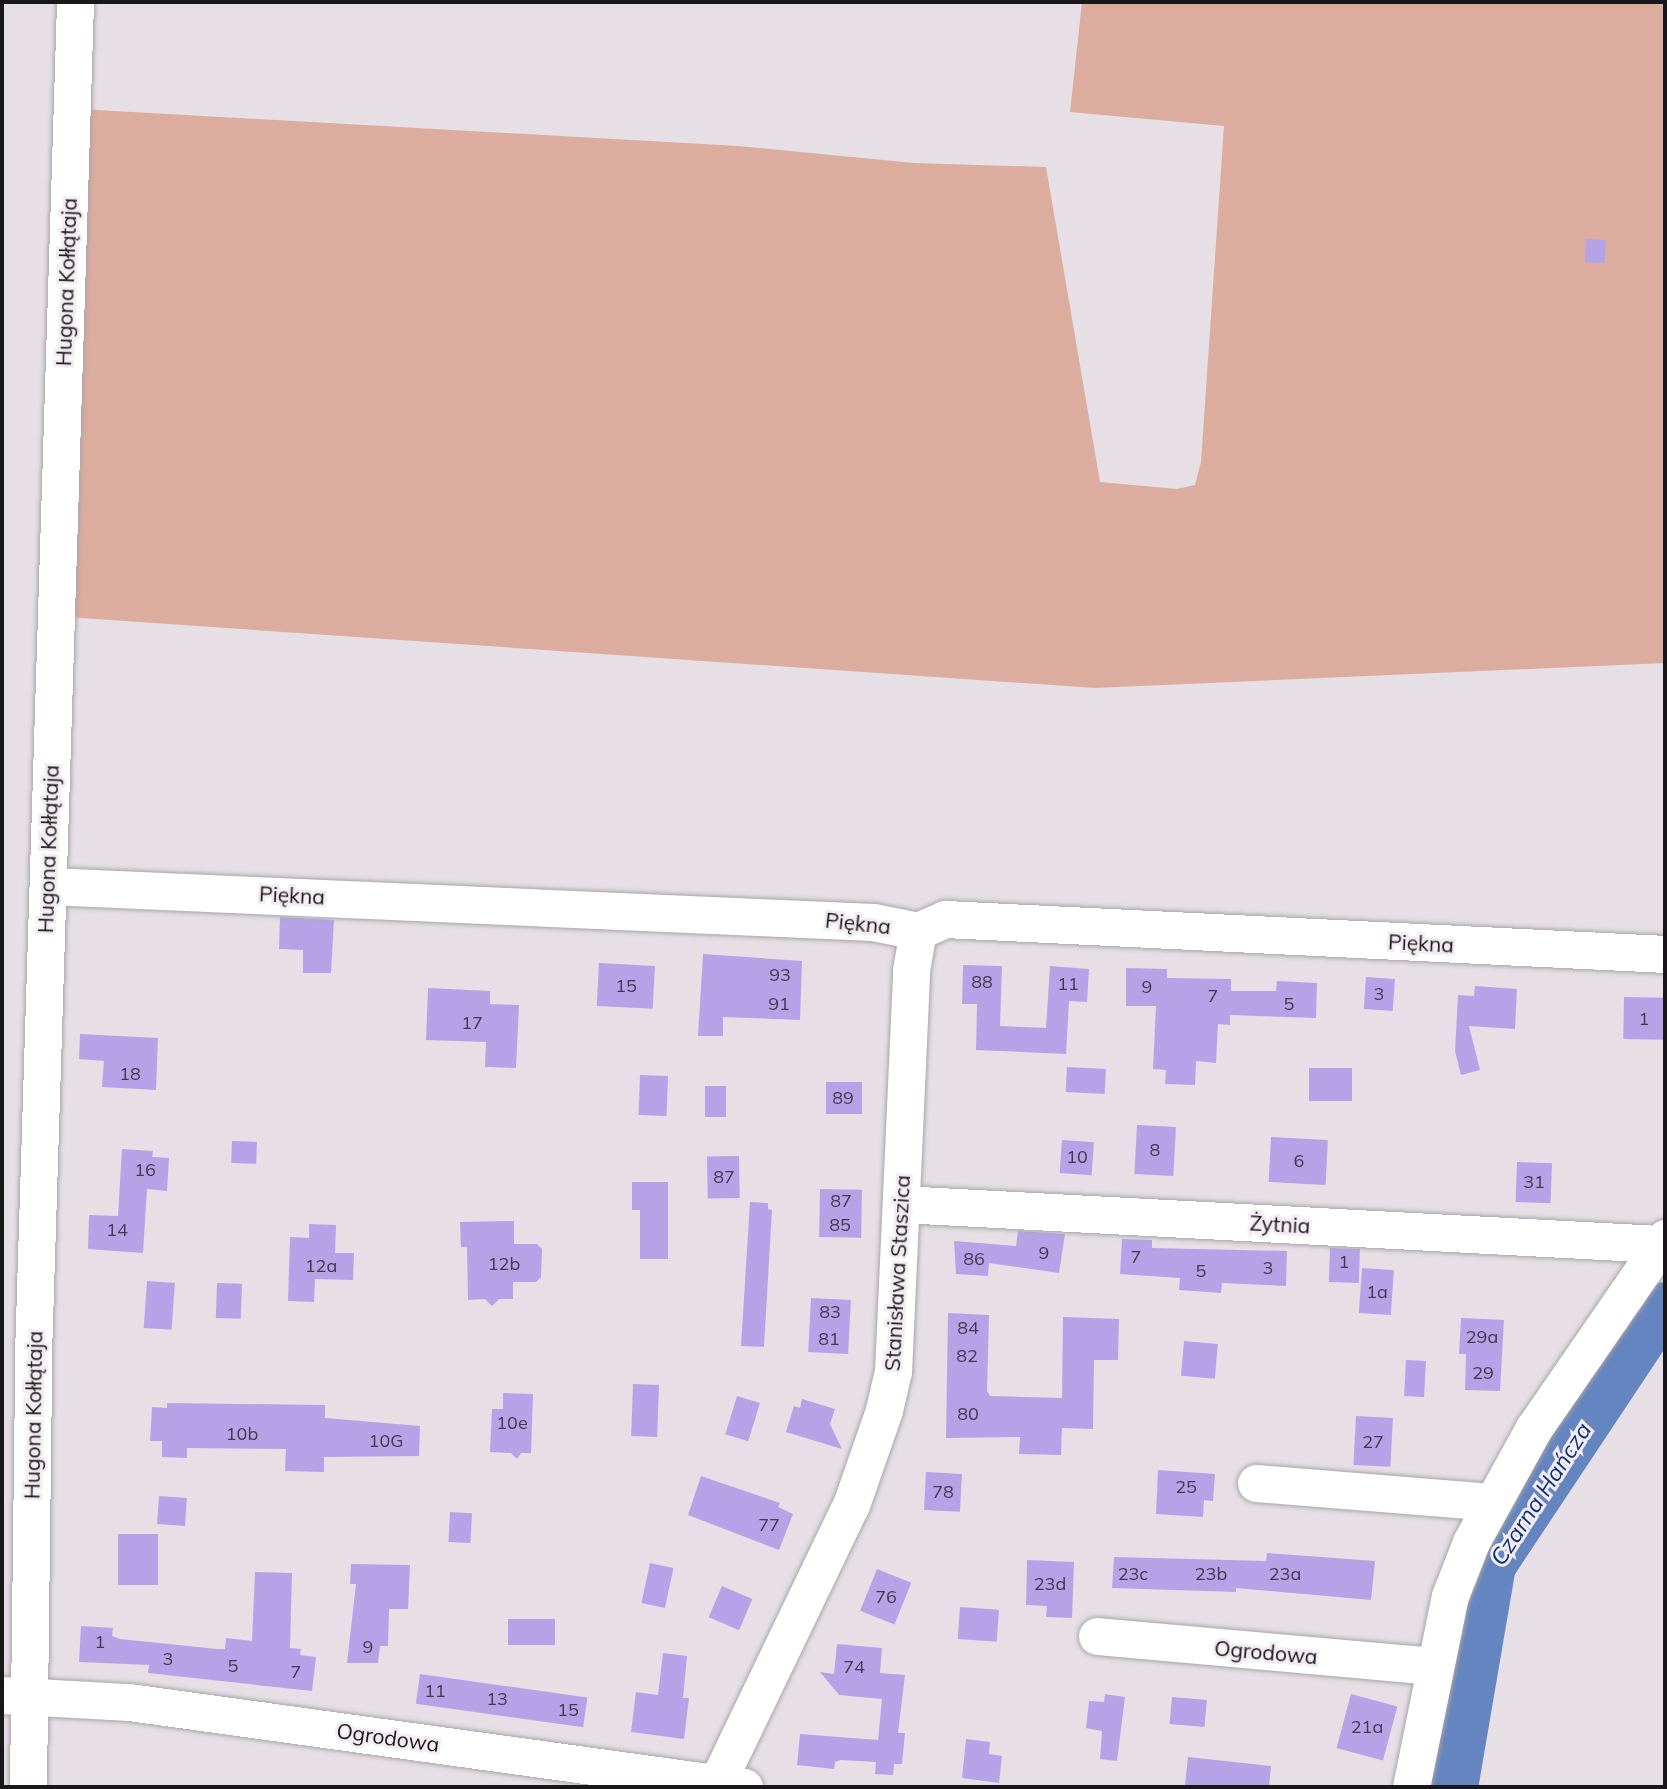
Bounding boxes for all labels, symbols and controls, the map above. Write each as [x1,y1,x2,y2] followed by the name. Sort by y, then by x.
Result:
[50,197,82,367] street label: Hugona Kołłątaja
[32,764,64,934] street label: Hugona Kołłątaja
[258,881,326,909] street label: Piękna
[824,907,892,939] street label: Piękna
[1387,929,1455,957] street label: Piękna
[769,964,791,986] house number: 93
[971,971,993,993] house number: 88
[1057,973,1079,995] house number: 11
[615,975,637,997] house number: 15
[1142,976,1152,998] house number: 9
[1374,983,1384,1005] house number: 3
[1208,985,1218,1007] house number: 7
[768,993,790,1015] house number: 91
[1284,993,1294,1015] house number: 5
[1639,1008,1649,1030] house number: 1
[461,1012,483,1034] house number: 17
[119,1063,141,1085] house number: 18
[832,1087,854,1109] house number: 89
[1150,1139,1160,1161] house number: 8
[1066,1146,1088,1168] house number: 10
[1294,1150,1304,1172] house number: 6
[134,1159,156,1181] house number: 16
[713,1166,735,1188] house number: 87
[1523,1171,1545,1193] house number: 31
[879,1174,915,1372] street label: Stanisława Staszica
[830,1190,852,1212] house number: 87
[1249,1210,1311,1238] street label: Żytnia
[829,1214,851,1236] house number: 85
[106,1219,128,1241] house number: 14
[1039,1242,1049,1264] house number: 9
[1131,1246,1141,1268] house number: 7
[963,1248,985,1270] house number: 86
[1339,1251,1349,1273] house number: 1
[488,1253,520,1275] house number: 12b
[305,1255,337,1277] house number: 12a
[1263,1257,1273,1279] house number: 3
[1196,1260,1206,1282] house number: 5
[1366,1281,1388,1303] house number: 1a
[819,1301,841,1323] house number: 83
[957,1317,979,1339] house number: 84
[1466,1326,1498,1348] house number: 29a
[818,1328,840,1350] house number: 81
[19,1331,47,1499] street label: Hugona Kołłątaja
[956,1345,978,1367] house number: 82
[1472,1362,1494,1384] house number: 29
[957,1403,979,1425] house number: 80
[496,1412,528,1434] house number: 10e
[1485,1417,1597,1571] water label: Czarna Hańcza
[226,1423,258,1445] house number: 10b
[369,1430,403,1452] house number: 10G
[1362,1431,1384,1453] house number: 27
[1175,1476,1197,1498] house number: 25
[932,1481,954,1503] house number: 78
[758,1514,780,1536] house number: 77
[1118,1563,1148,1585] house number: 23c
[1195,1563,1227,1585] house number: 23b
[1269,1563,1301,1585] house number: 23a
[1034,1573,1066,1595] house number: 23d
[875,1586,897,1608] house number: 76
[95,1631,105,1653] house number: 1
[1213,1635,1319,1669] street label: Ogrodowa
[363,1636,373,1658] house number: 9
[163,1648,173,1670] house number: 3
[228,1655,238,1677] house number: 5
[843,1656,865,1678] house number: 74
[291,1661,301,1683] house number: 7
[424,1680,446,1702] house number: 11
[486,1688,508,1710] house number: 13
[557,1699,579,1721] house number: 15
[1351,1716,1383,1738] house number: 21a
[335,1717,441,1757] street label: Ogrodowa

